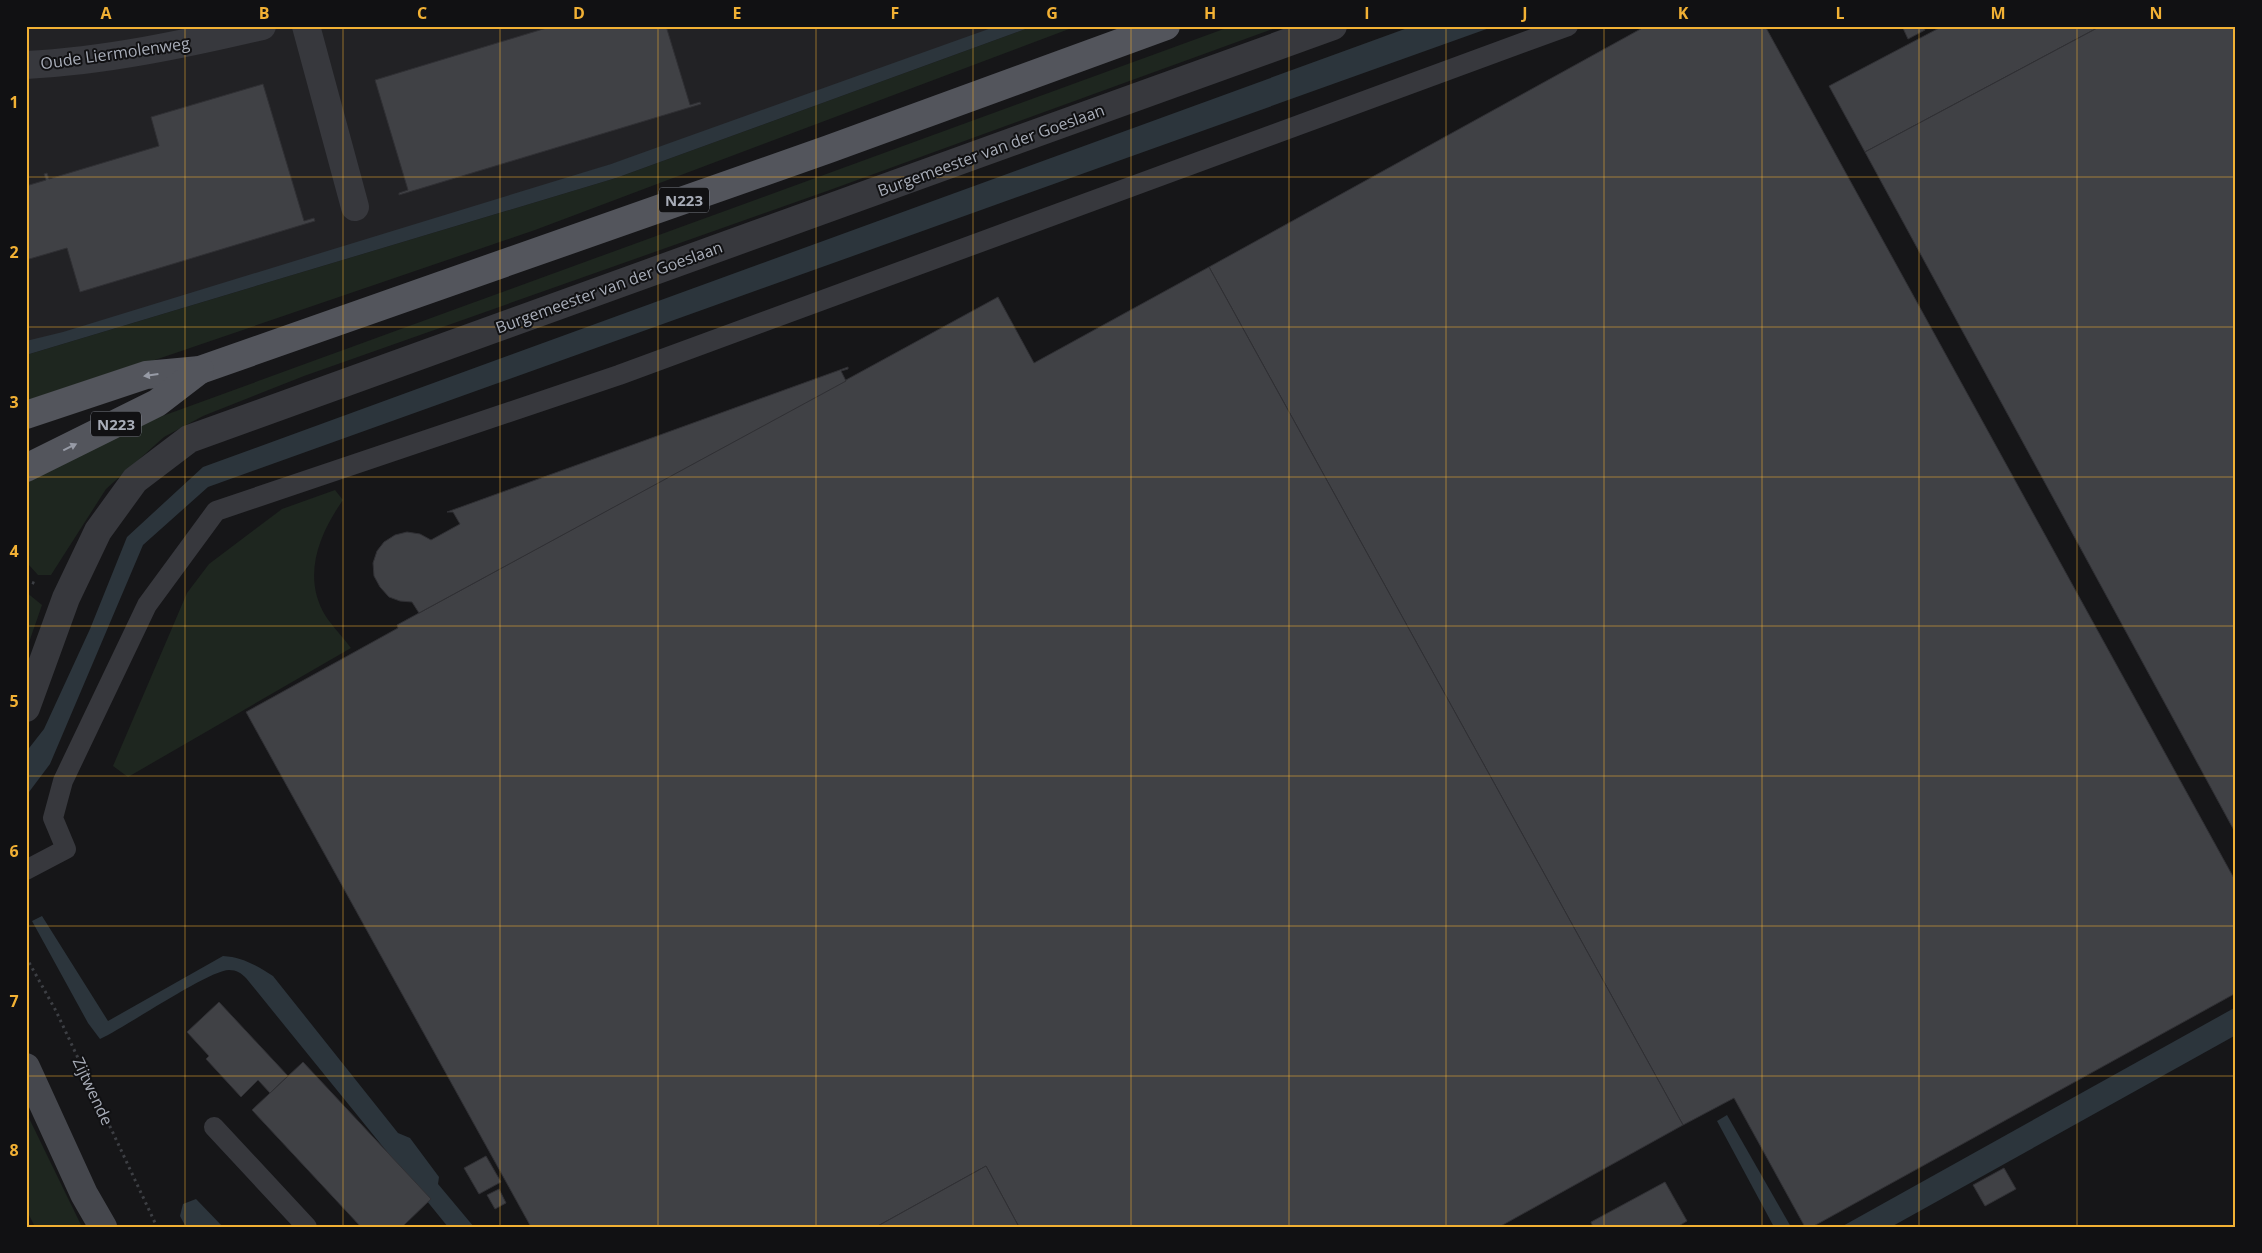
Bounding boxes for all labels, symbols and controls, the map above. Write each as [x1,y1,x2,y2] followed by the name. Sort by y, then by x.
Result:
[100,2,112,24] text: A
[259,2,269,24] text: B
[417,2,427,24] text: C
[573,2,585,24] text: D
[733,2,742,24] text: E
[891,2,899,24] text: F
[1046,2,1058,24] text: G
[1204,2,1216,24] text: H
[1364,2,1370,24] text: I
[1520,2,1528,24] text: J
[1678,2,1689,24] text: K
[1835,2,1845,24] text: L
[1990,2,2006,24] text: M
[2149,2,2163,24] text: N
[39,32,191,74] street label: Oude Liermolenweg
[9,91,19,113] text: 1
[874,99,1108,201] street label: Burgemeester van der Goeslaan
[659,188,709,212] road number: N223
[492,236,726,338] street label: Burgemeester van der Goeslaan
[9,241,19,263] text: 2
[143,371,159,379] one-way arrow
[9,391,19,413] text: 3
[91,412,141,436] road number: N223
[63,443,77,451] one-way arrow
[9,540,19,562] text: 4
[9,690,19,712] text: 5
[9,840,19,862] text: 6
[9,990,19,1012] text: 7
[68,1053,118,1129] street label: Zijtwende
[9,1139,19,1161] text: 8

